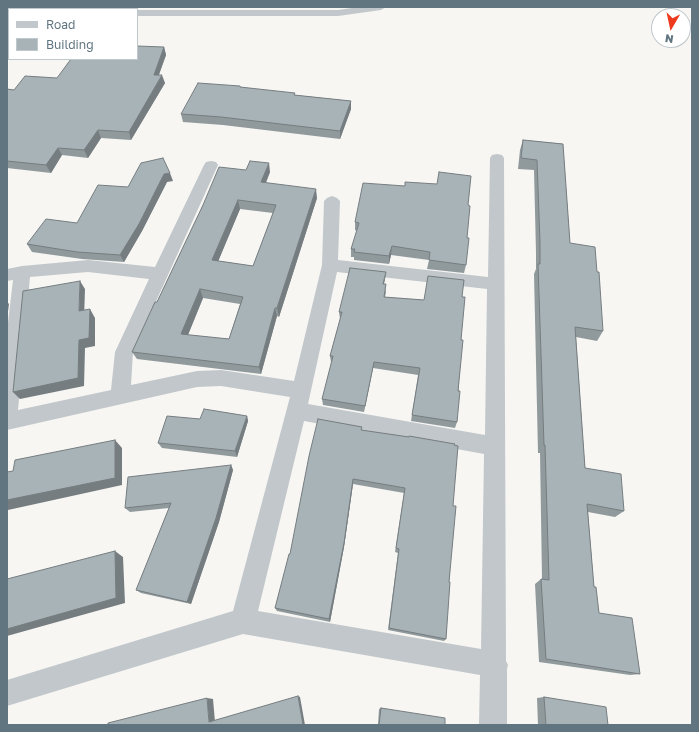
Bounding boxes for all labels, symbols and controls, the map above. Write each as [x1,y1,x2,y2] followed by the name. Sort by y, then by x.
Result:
[8,8,138,60] legend
[651,8,691,48] north arrow
[46,17,75,32] text: Road
[664,32,674,46] text: N
[46,37,94,52] text: Building

